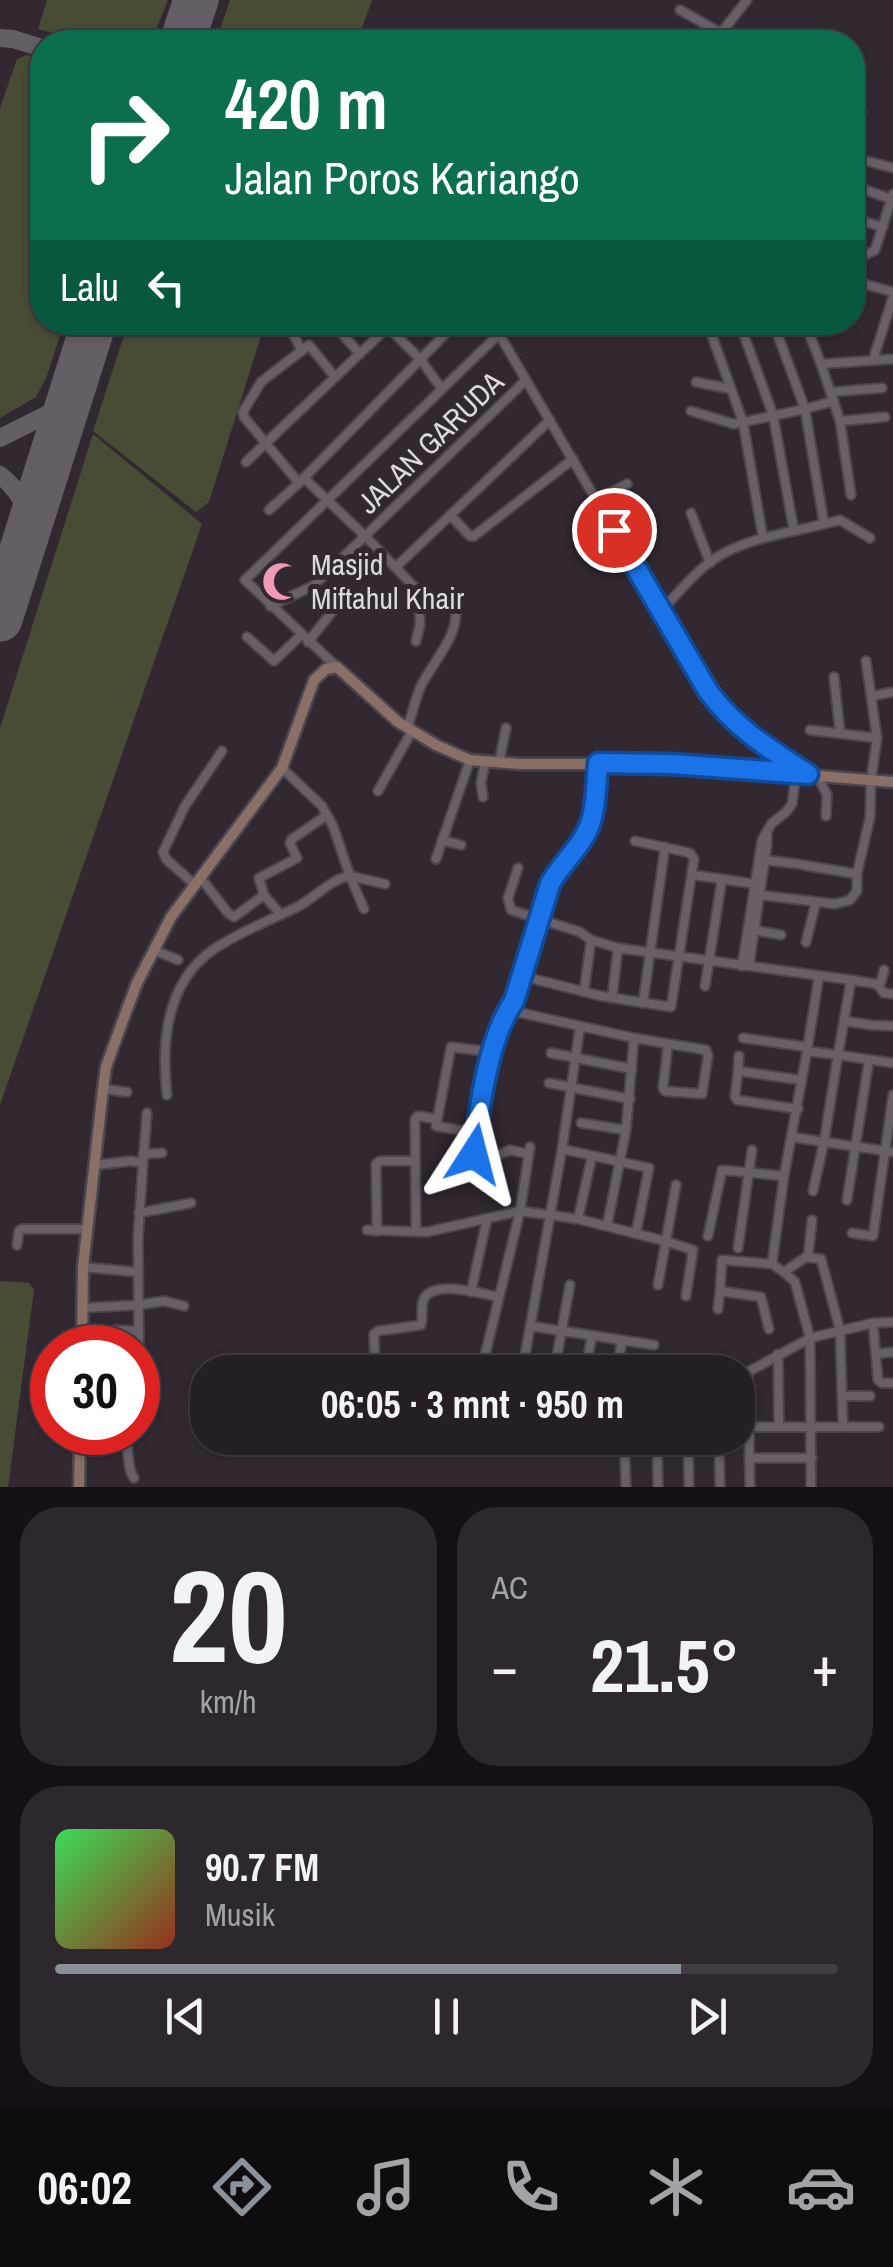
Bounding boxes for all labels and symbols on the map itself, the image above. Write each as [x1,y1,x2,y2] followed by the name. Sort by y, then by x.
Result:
[348,362,512,522] street label: JALAN GARUDA
[572,488,657,573] pin
[311,544,465,618] place label: Masjid Miftahul Khair
[260,560,302,602] mosque icon: Masjid Miftahul Khair
[422,1102,526,1206] position arrow
[30,1325,160,1455] speed limit sign: 30

